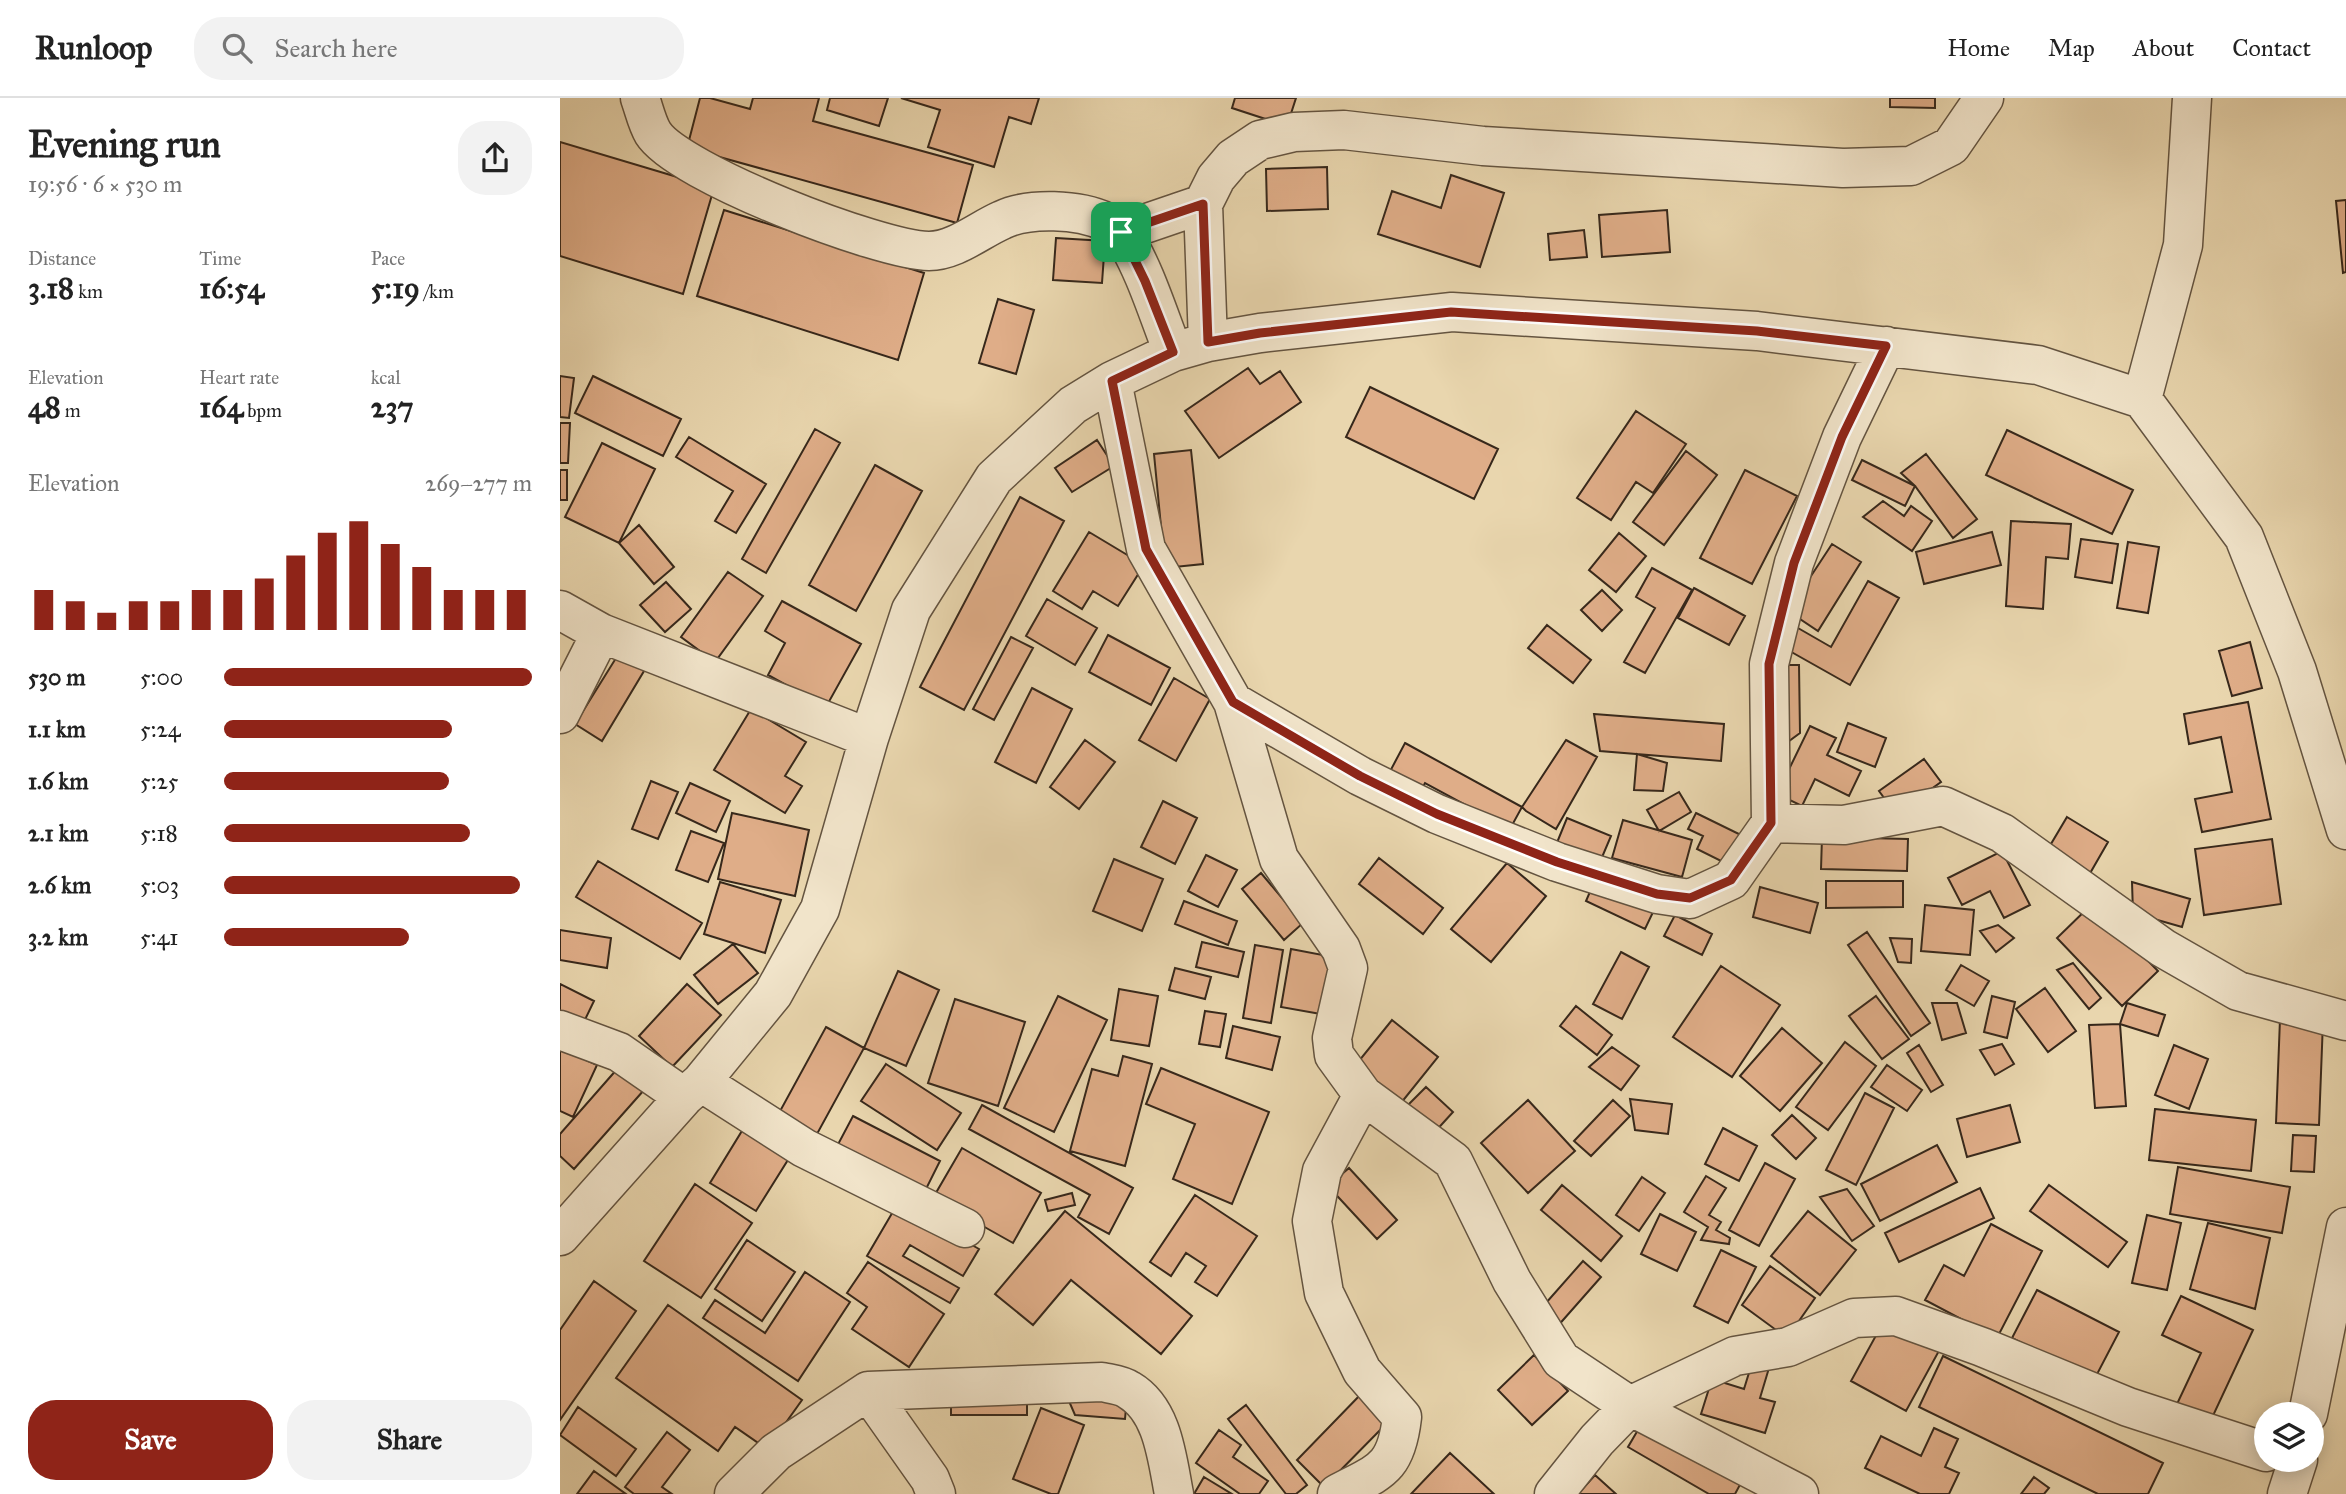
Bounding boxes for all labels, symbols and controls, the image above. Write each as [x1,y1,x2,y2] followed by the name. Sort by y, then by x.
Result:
[194,17,684,80] search box
[35,28,152,68] text: Runloop
[218,29,256,67] icon: search
[274,32,397,64] text: Search here
[1947,33,2010,63] text: Home
[2048,33,2095,63] text: Map
[2133,33,2194,63] text: About
[2232,33,2311,63] text: Contact
[28,121,221,167] text: Evening run
[458,121,532,195] button: share
[28,170,182,198] text: 19:56 · 6 × 530 m
[1091,202,1151,262] pin
[1102,213,1140,251] icon: arrive
[28,247,96,270] text: Distance
[199,247,241,270] text: Time
[371,247,405,270] text: Pace
[28,270,74,306] text: 3.18
[199,270,264,306] text: 16:54
[371,270,420,306] text: 5:19
[74,280,103,303] text: km
[420,280,454,303] text: /km
[28,366,103,389] text: Elevation
[199,366,279,389] text: Heart rate
[371,366,401,389] text: kcal
[28,389,61,425] text: 48
[199,389,243,425] text: 164
[371,389,413,425] text: 237
[61,399,81,422] text: m
[243,399,282,422] text: bpm
[28,469,119,497] text: Elevation
[425,469,532,497] text: 269–277 m
[28,663,86,691] text: 530 m
[140,663,183,691] text: 5:00
[28,715,86,743] text: 1.1 km
[140,715,181,743] text: 5:24
[28,767,89,795] text: 1.6 km
[140,767,178,795] text: 5:25
[28,819,89,847] text: 2.1 km
[140,819,178,847] text: 5:18
[28,871,91,899] text: 2.6 km
[140,871,179,899] text: 5:03
[28,923,88,951] text: 3.2 km
[140,923,178,951] text: 5:41
[28,1400,273,1480] button: Save
[287,1400,532,1480] button: Share
[2254,1402,2324,1472] map controls
[2254,1402,2324,1472] button: layers

